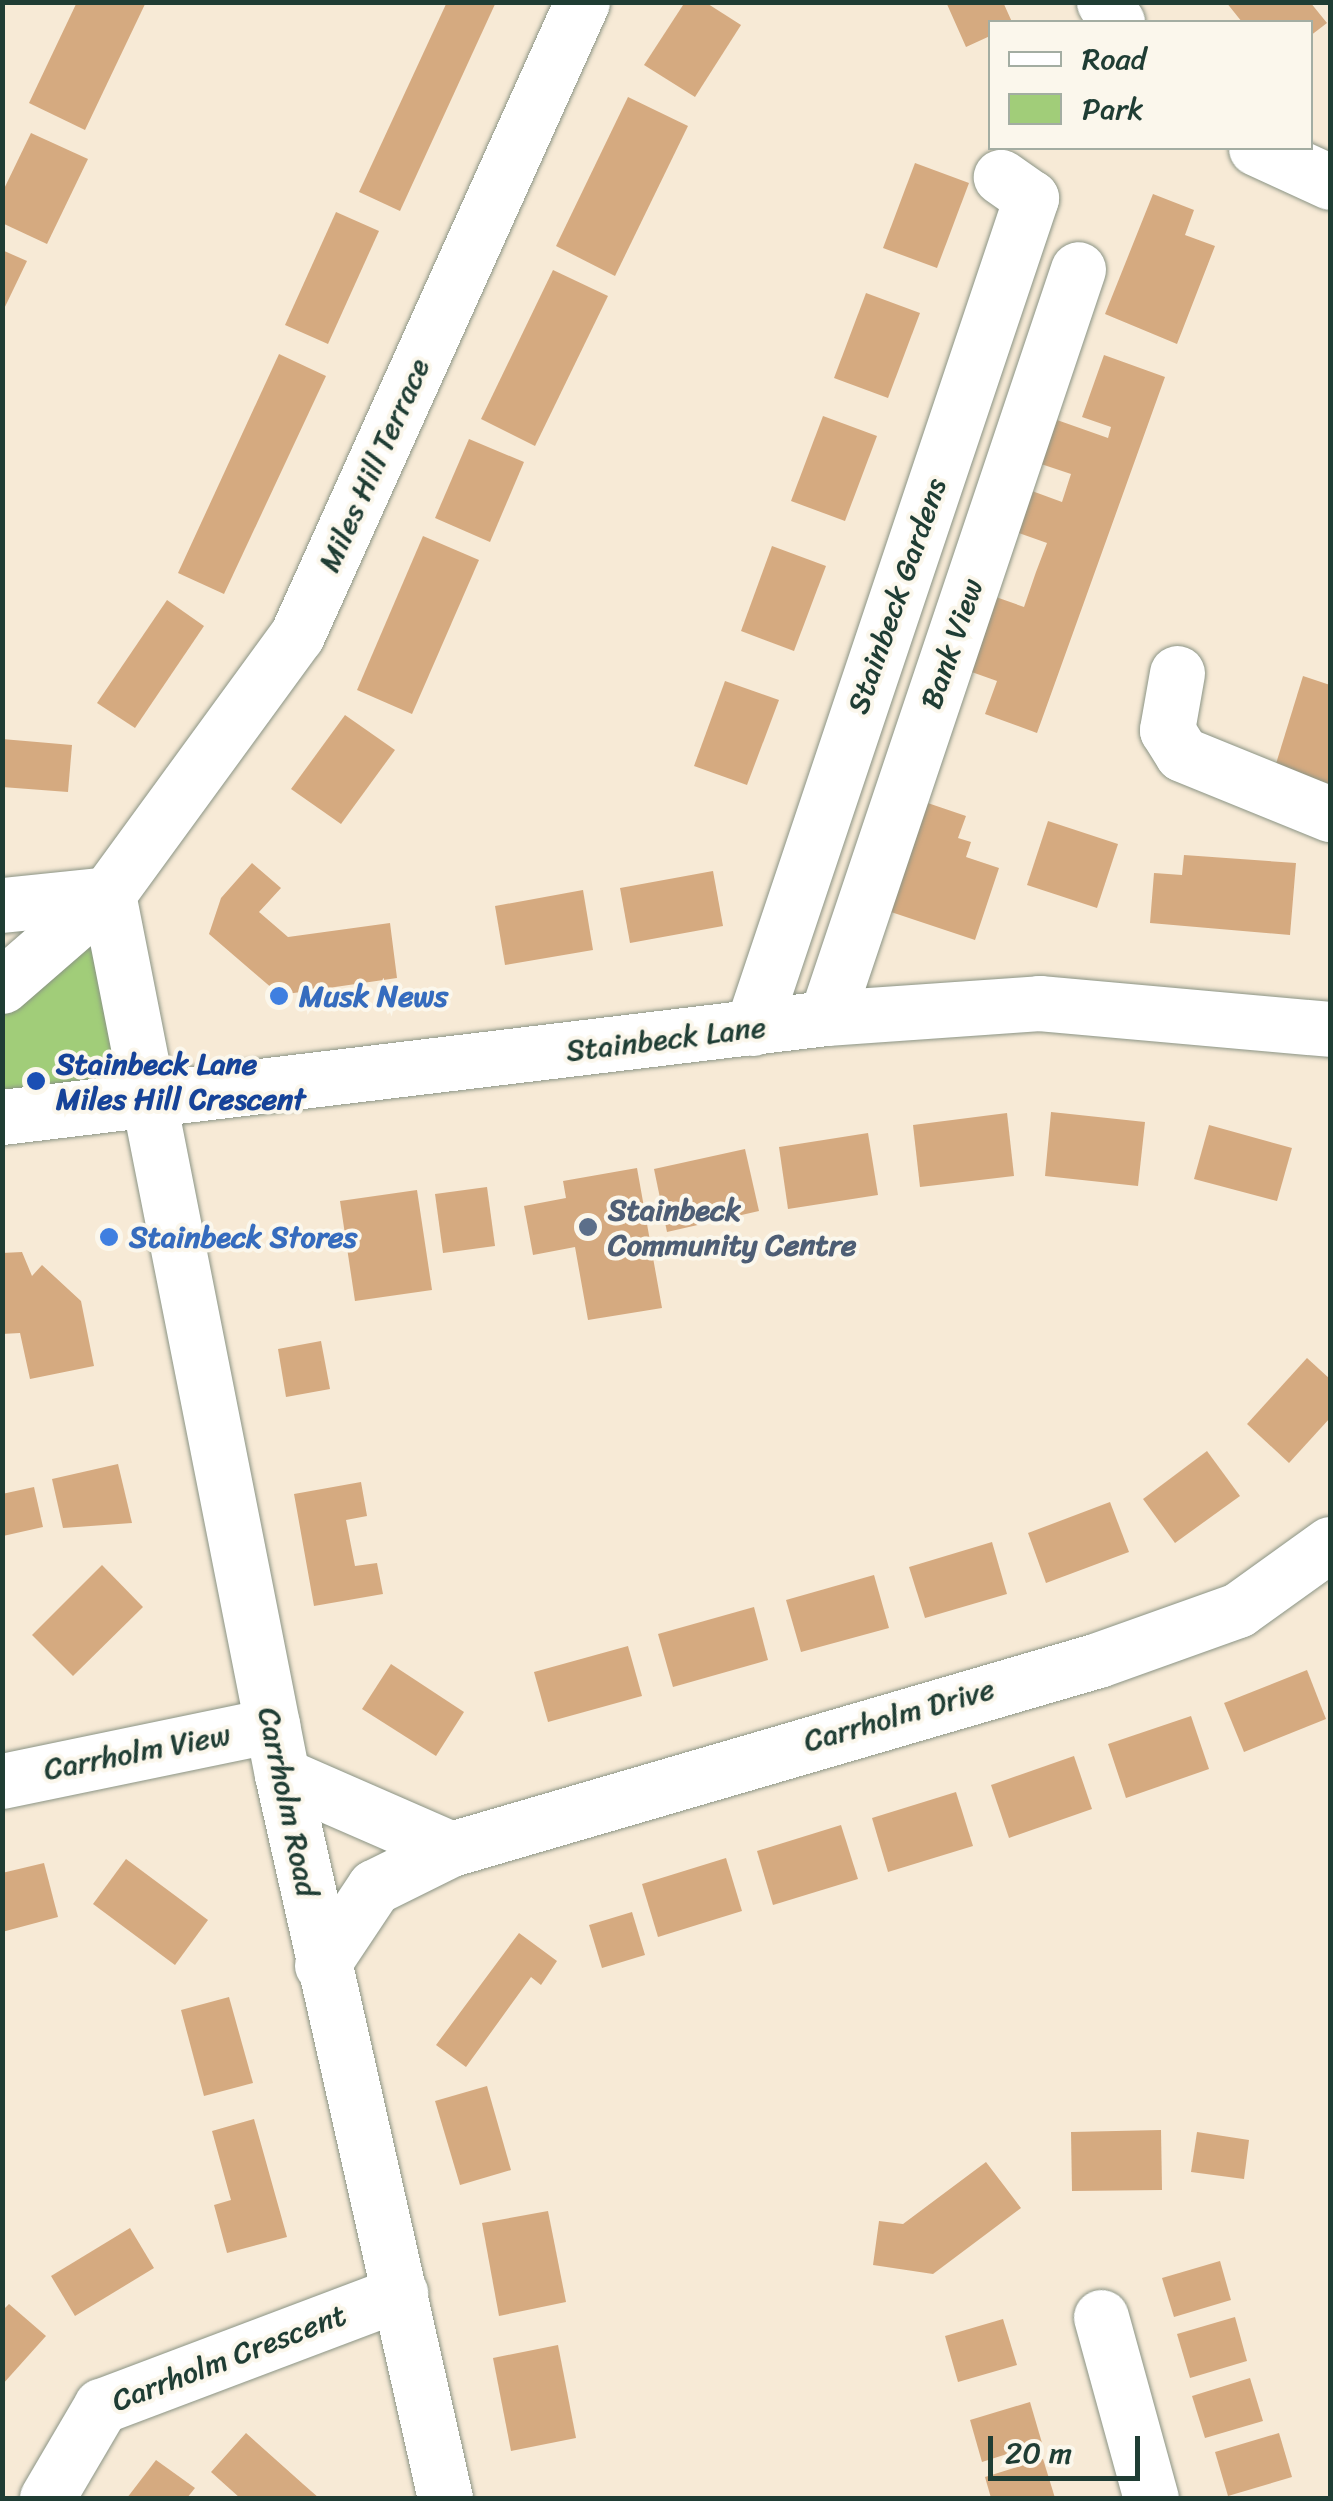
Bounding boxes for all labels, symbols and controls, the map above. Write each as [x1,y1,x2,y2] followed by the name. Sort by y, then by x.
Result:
[988,20,1313,150] legend
[1082,32,1146,86] text: Road
[1082,82,1144,136] text: Park
[311,352,437,578] street label: Miles Hill Terrace
[840,473,954,719] street label: Stainbeck Gardens
[913,574,991,714] street label: Bank View
[299,978,448,1014] place label: Musk News
[268,985,290,1007] marker: Musk News
[564,1009,768,1069] street label: Stainbeck Lane
[56,1046,309,1116] place label: Stainbeck Lane Miles Hill Crescent
[25,1070,47,1092] marker: Stainbeck Lane Miles Hill Crescent
[608,1192,856,1262] place label: Stainbeck Community Centre
[577,1216,599,1238] marker: Stainbeck Community Centre
[129,1219,357,1255] place label: Stainbeck Stores
[98,1226,120,1248] marker: Stainbeck Stores
[800,1671,998,1759] street label: Carrholm Drive
[250,1704,326,1900] street label: Carrholm Road
[40,1716,234,1788] street label: Carrholm View
[106,2297,352,2419] street label: Carrholm Crescent
[993,2416,1146,2478] scale bar
[1005,2426,1072,2480] text: 20 m

